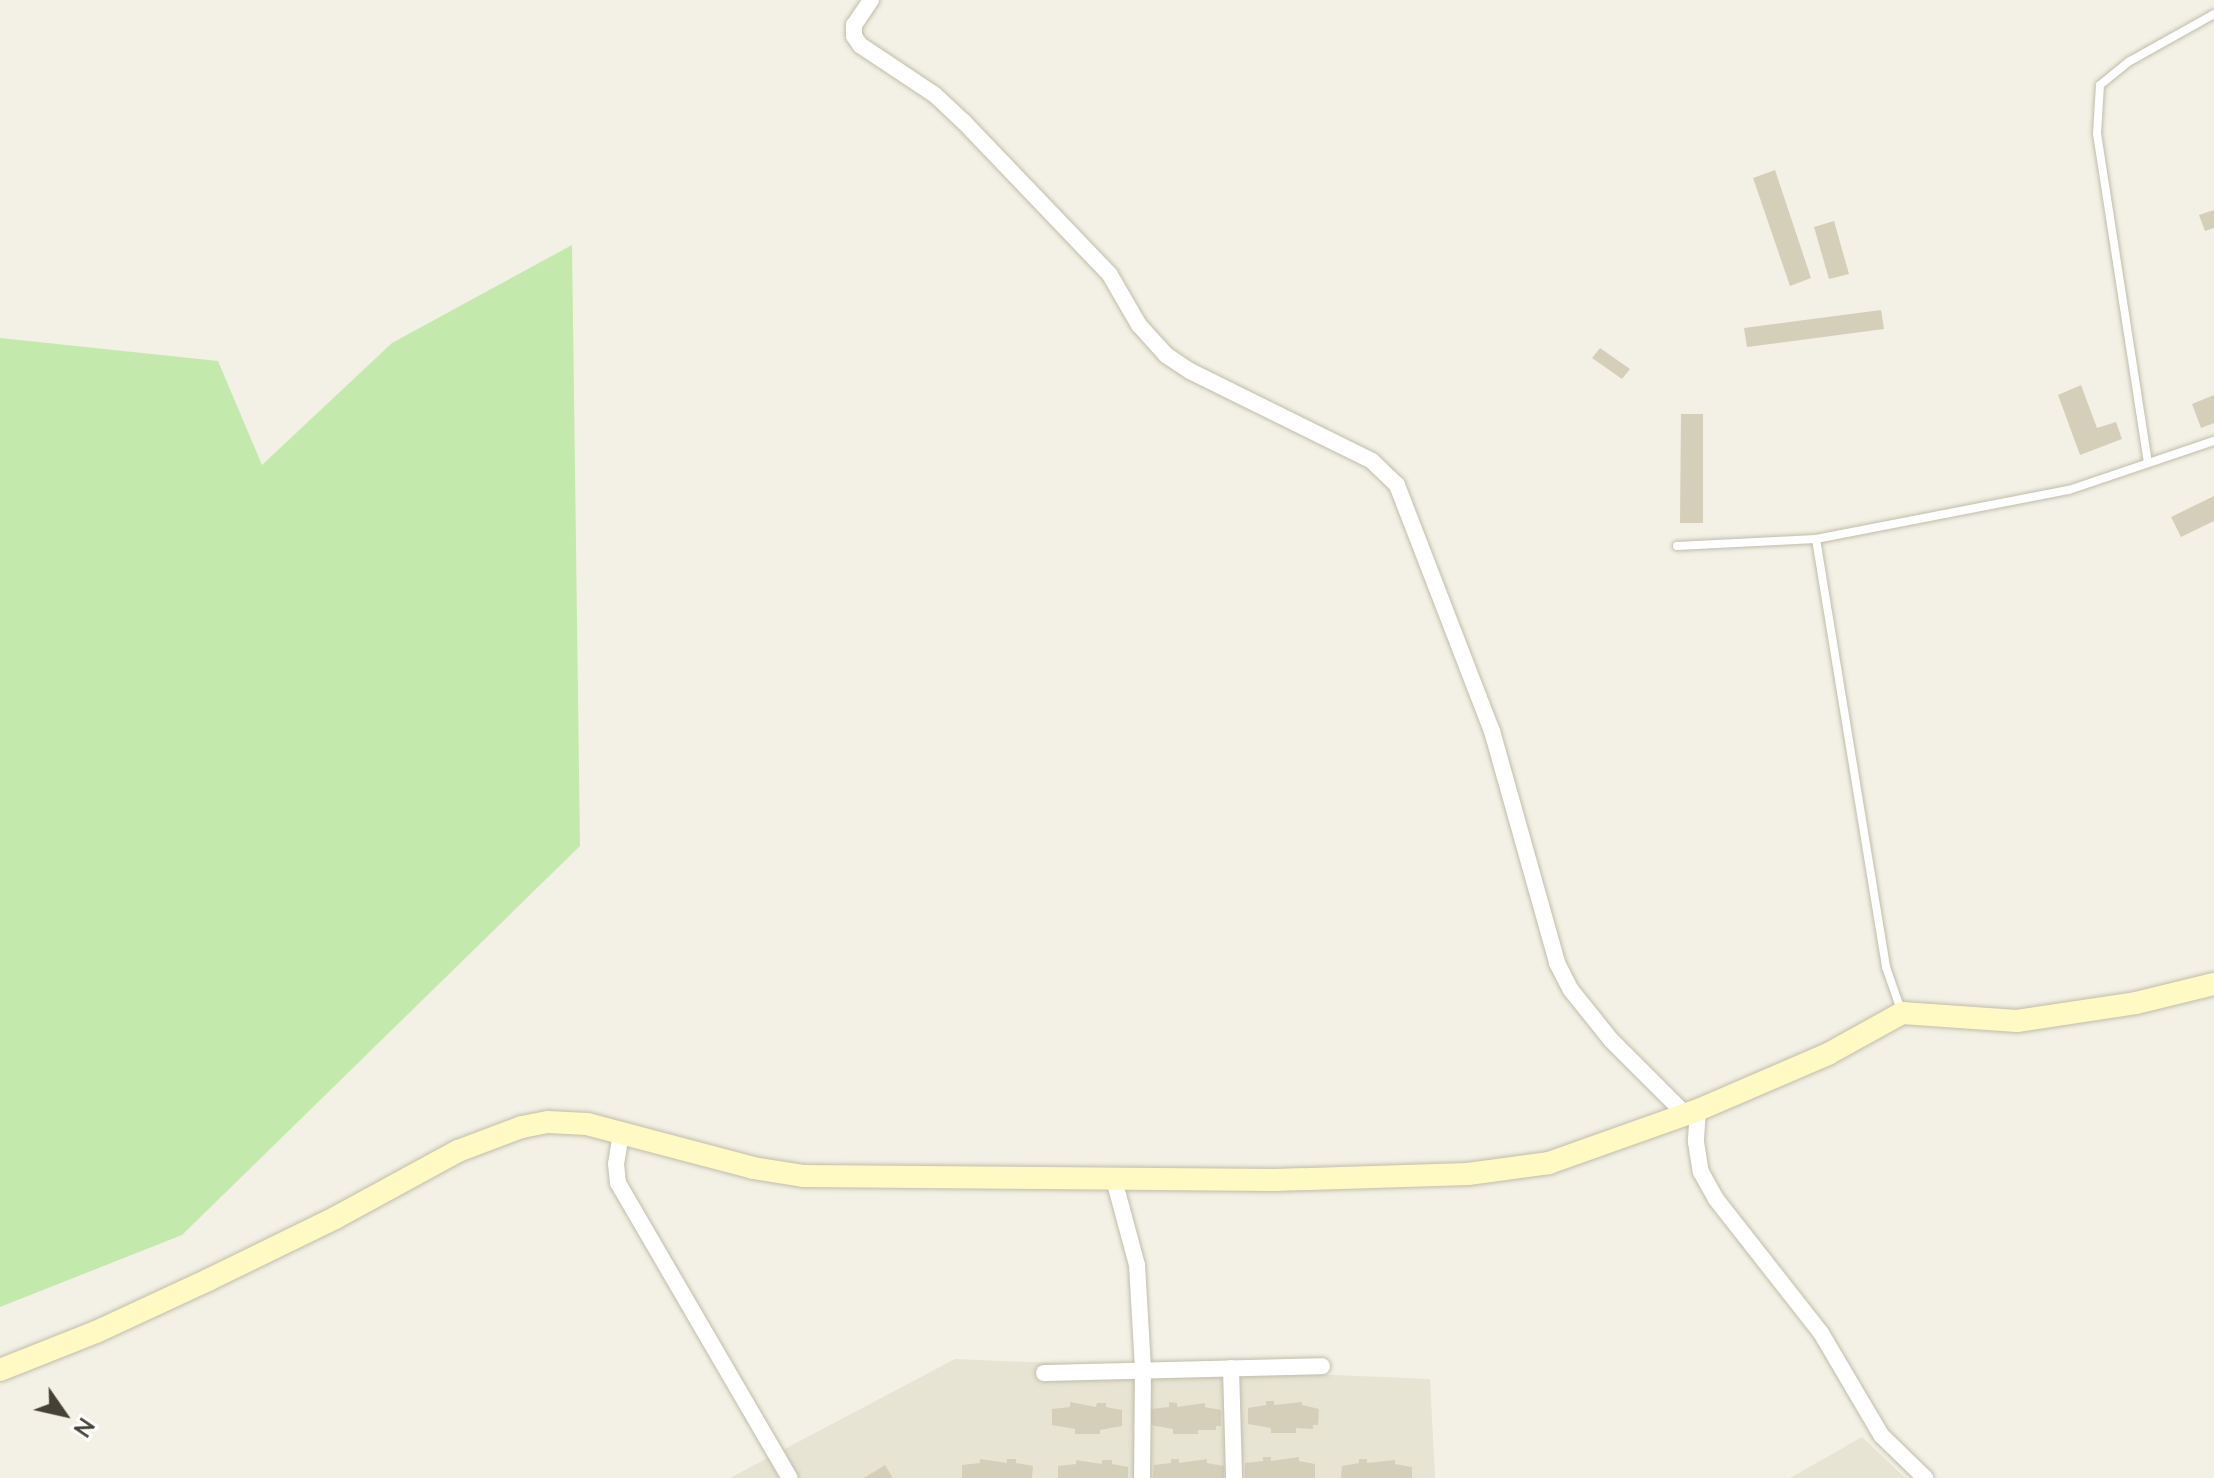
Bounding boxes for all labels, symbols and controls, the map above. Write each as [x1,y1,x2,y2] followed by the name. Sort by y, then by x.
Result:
[24,1374,104,1454] north arrow
[68,1413,100,1442] text: N

